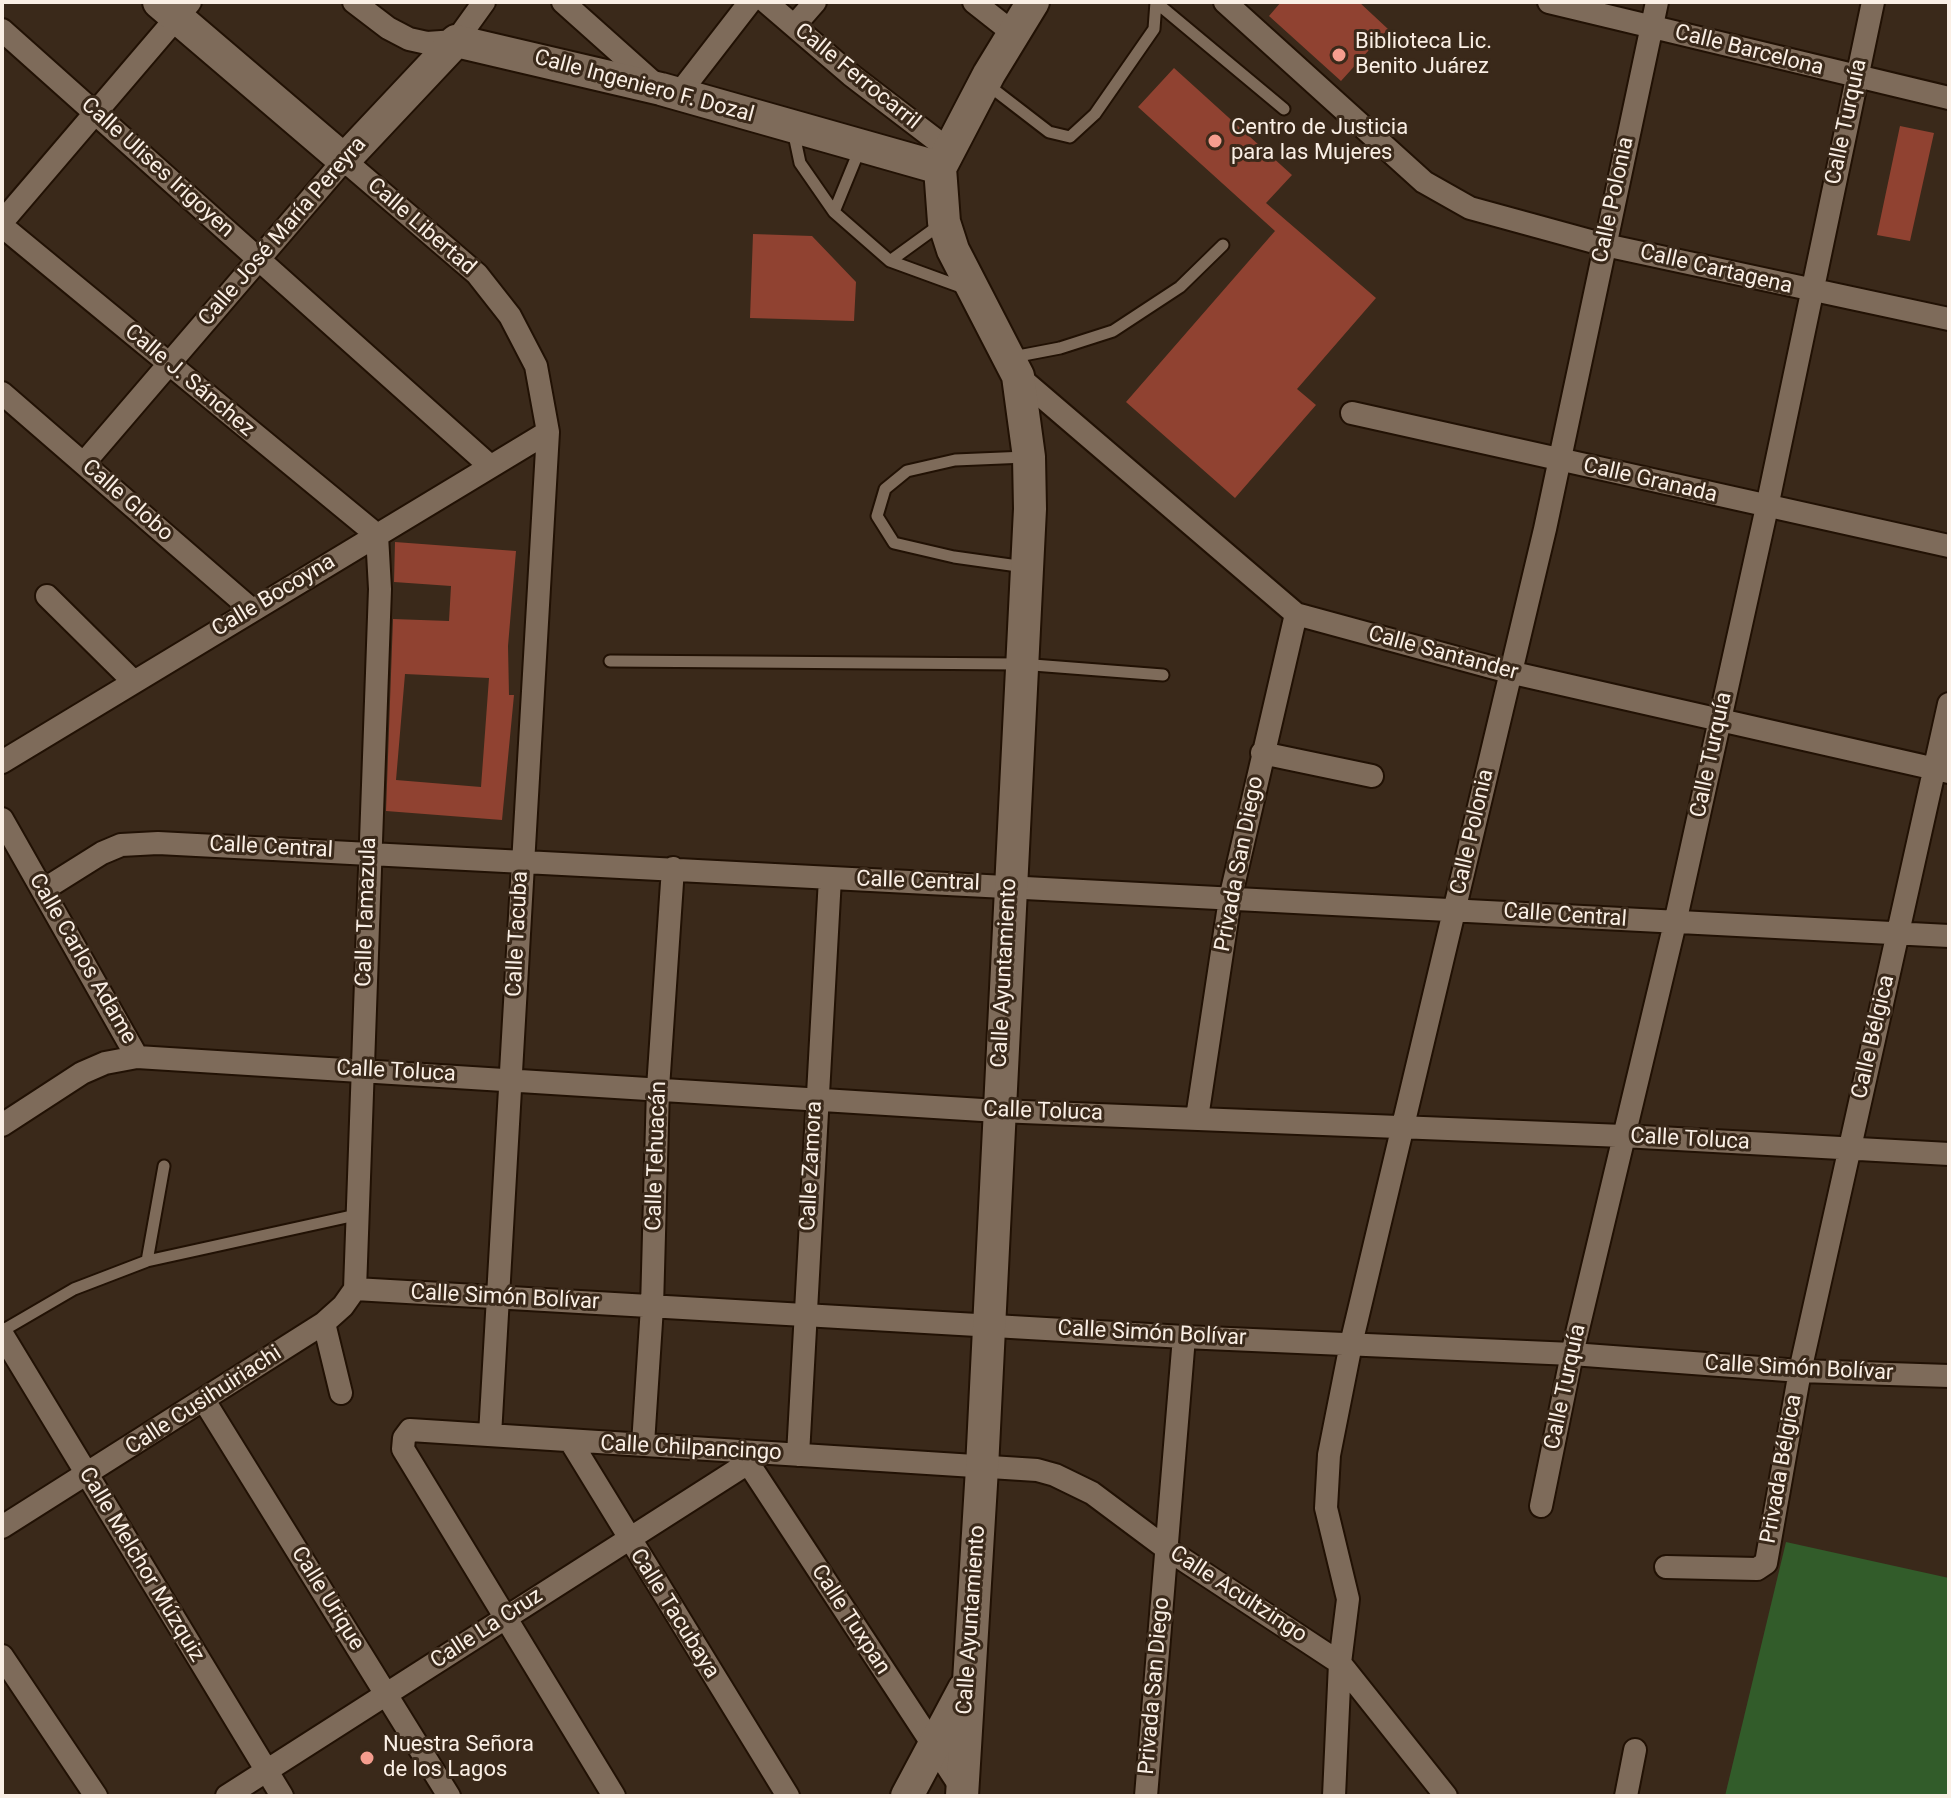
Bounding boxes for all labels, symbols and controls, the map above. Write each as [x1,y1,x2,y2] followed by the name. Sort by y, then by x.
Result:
[789,18,925,136] street label: Calle Ferrocarril
[1672,20,1826,82] street label: Calle Barcelona
[1355,29,1492,80] place label: Biblioteca Lic. Benito Juárez
[531,45,757,129] street label: Calle Ingeniero F. Dozal
[1330,46,1348,64] marker: Biblioteca Lic. Benito Juárez
[1821,57,1873,187] street label: Calle Turquía
[75,92,239,244] street label: Calle Ulises Irigoyen
[1231,115,1408,166] place label: Centro de Justicia para las Mujeres
[194,132,372,332] street label: Calle José María Pereyra
[1206,132,1224,150] marker: Centro de Justicia para las Mujeres
[1588,135,1640,265] street label: Calle Polonia
[361,173,481,281] street label: Calle Libertad
[1637,240,1795,300] street label: Calle Cartagena
[119,319,259,443] street label: Calle J. Sánchez
[1580,453,1720,509] street label: Calle Granada
[76,454,178,548] street label: Calle Globo
[208,549,340,643] street label: Calle Bocoyna
[1365,621,1521,687] street label: Calle Santander
[1686,690,1738,820] street label: Calle Turquía
[1446,767,1500,897] street label: Calle Polonia
[1210,774,1270,954] street label: Privada San Diego
[209,832,333,864] street label: Calle Central
[351,837,383,987] street label: Calle Tamazula
[856,867,980,897] street label: Calle Central
[23,869,141,1049] street label: Calle Carlos Adame
[502,870,534,998] street label: Calle Tacuba
[987,878,1023,1068] street label: Calle Ayuntamiento
[1502,899,1628,933] street label: Calle Central
[1847,973,1901,1101] street label: Calle Bélgica
[336,1056,456,1088] street label: Calle Toluca
[641,1081,673,1231] street label: Calle Tehuacán
[983,1097,1103,1127] street label: Calle Toluca
[795,1100,829,1232] street label: Calle Zamora
[1630,1124,1750,1156] street label: Calle Toluca
[410,1280,600,1316] street label: Calle Simón Bolívar
[1057,1316,1247,1352] street label: Calle Simón Bolívar
[1540,1322,1592,1452] street label: Calle Turquía
[121,1341,287,1461] street label: Calle Cusihuiriachi
[1704,1351,1894,1387] street label: Calle Simón Bolívar
[1756,1392,1808,1546] street label: Privada Bélgica
[600,1431,782,1467] street label: Calle Chilpancingo
[72,1463,210,1667] street label: Calle Melchor Múzquiz
[952,1524,992,1716] street label: Calle Ayuntamiento
[1165,1541,1311,1649] street label: Calle Acultzingo
[285,1542,369,1656] street label: Calle Urique
[624,1544,724,1684] street label: Calle Tacubaya
[805,1560,895,1680] street label: Calle Tuxpan
[426,1583,548,1675] street label: Calle La Cruz
[1134,1596,1176,1776] street label: Privada San Diego
[383,1732,534,1784] place label: Nuestra Señora de los Lagos
[358,1749,376,1767] marker: Nuestra Señora de los Lagos

